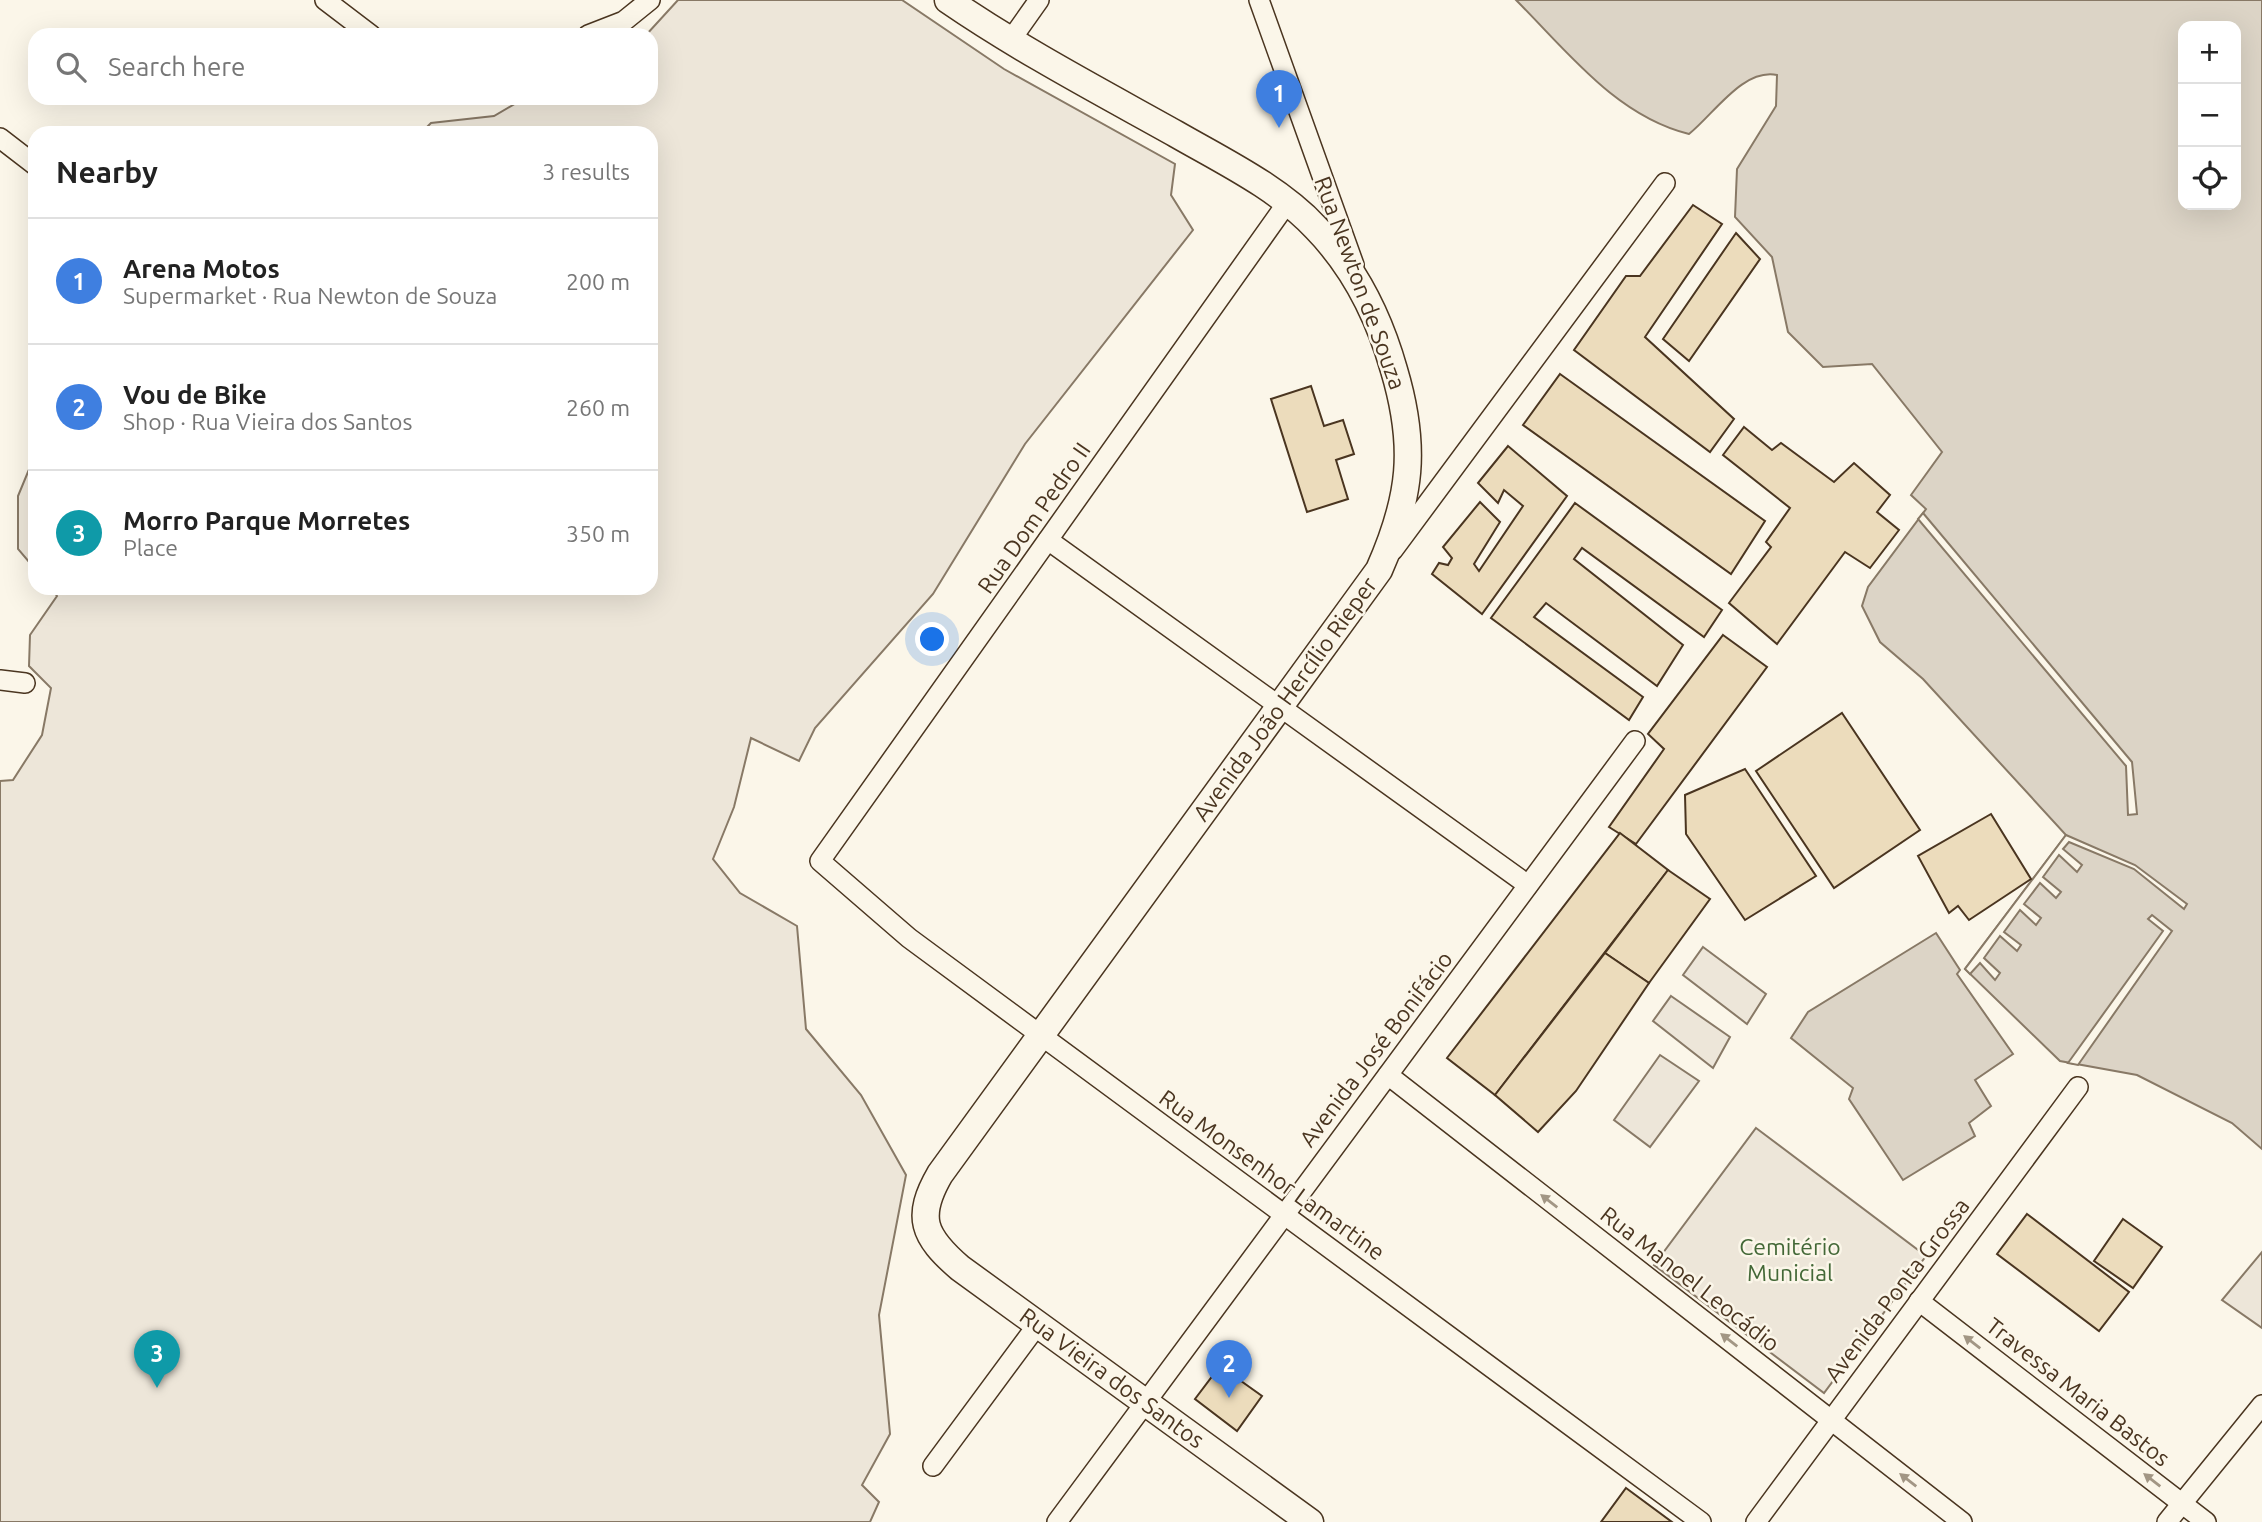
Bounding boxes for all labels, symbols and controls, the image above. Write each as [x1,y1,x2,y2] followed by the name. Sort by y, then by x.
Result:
[2178,21,2241,210] map controls
[2178,21,2241,84] button: +
[28,28,658,105] search box
[52,48,90,86] icon: search
[108,52,245,81] text: Search here
[1256,70,1302,128] pin: 1
[2178,84,2241,147] button: −
[2178,147,2241,210] button: locate
[56,155,158,189] text: Nearby
[542,159,630,184] text: 3 results
[1310,173,1411,393] street label: Rua Newton de Souza
[123,254,280,283] text: Arena Motos
[73,269,85,294] text: 1
[566,269,630,294] text: 200 m
[123,283,497,308] text: Supermarket · Rua Newton de Souza
[123,380,267,409] text: Vou de Bike
[73,395,85,420] text: 2
[566,395,630,420] text: 260 m
[123,409,412,434] text: Shop · Rua Vieira dos Santos
[972,438,1095,598] street label: Rua Dom Pedro II
[123,506,410,535] text: Morro Parque Morretes
[73,521,85,546] text: 3
[566,521,630,546] text: 350 m
[123,535,178,560] text: Place
[1188,572,1381,825] street label: Avenida João Hercílio Rieper
[915,622,949,656] your location
[1294,946,1457,1151] street label: Avenida José Bonifácio
[1155,1085,1390,1265] street label: Rua Monsenhor Lamartine
[1541,1193,1559,1208] one-way arrow
[1819,1193,1974,1386] street label: Avenida Ponta Grossa
[1596,1201,1785,1356] street label: Rua Manoel Leocádio
[1739,1234,1841,1285] park label: Cemitério Municial
[1015,1302,1209,1453] street label: Rua Vieira dos Santos
[1982,1312,2175,1471] street label: Travessa Maria Bastos
[134,1330,180,1388] pin: 3
[1720,1333,1738,1348] one-way arrow
[1963,1334,1981,1349] one-way arrow
[1206,1340,1252,1398] pin: 2
[1900,1473,1918,1488] one-way arrow
[2143,1474,2161,1488] one-way arrow

